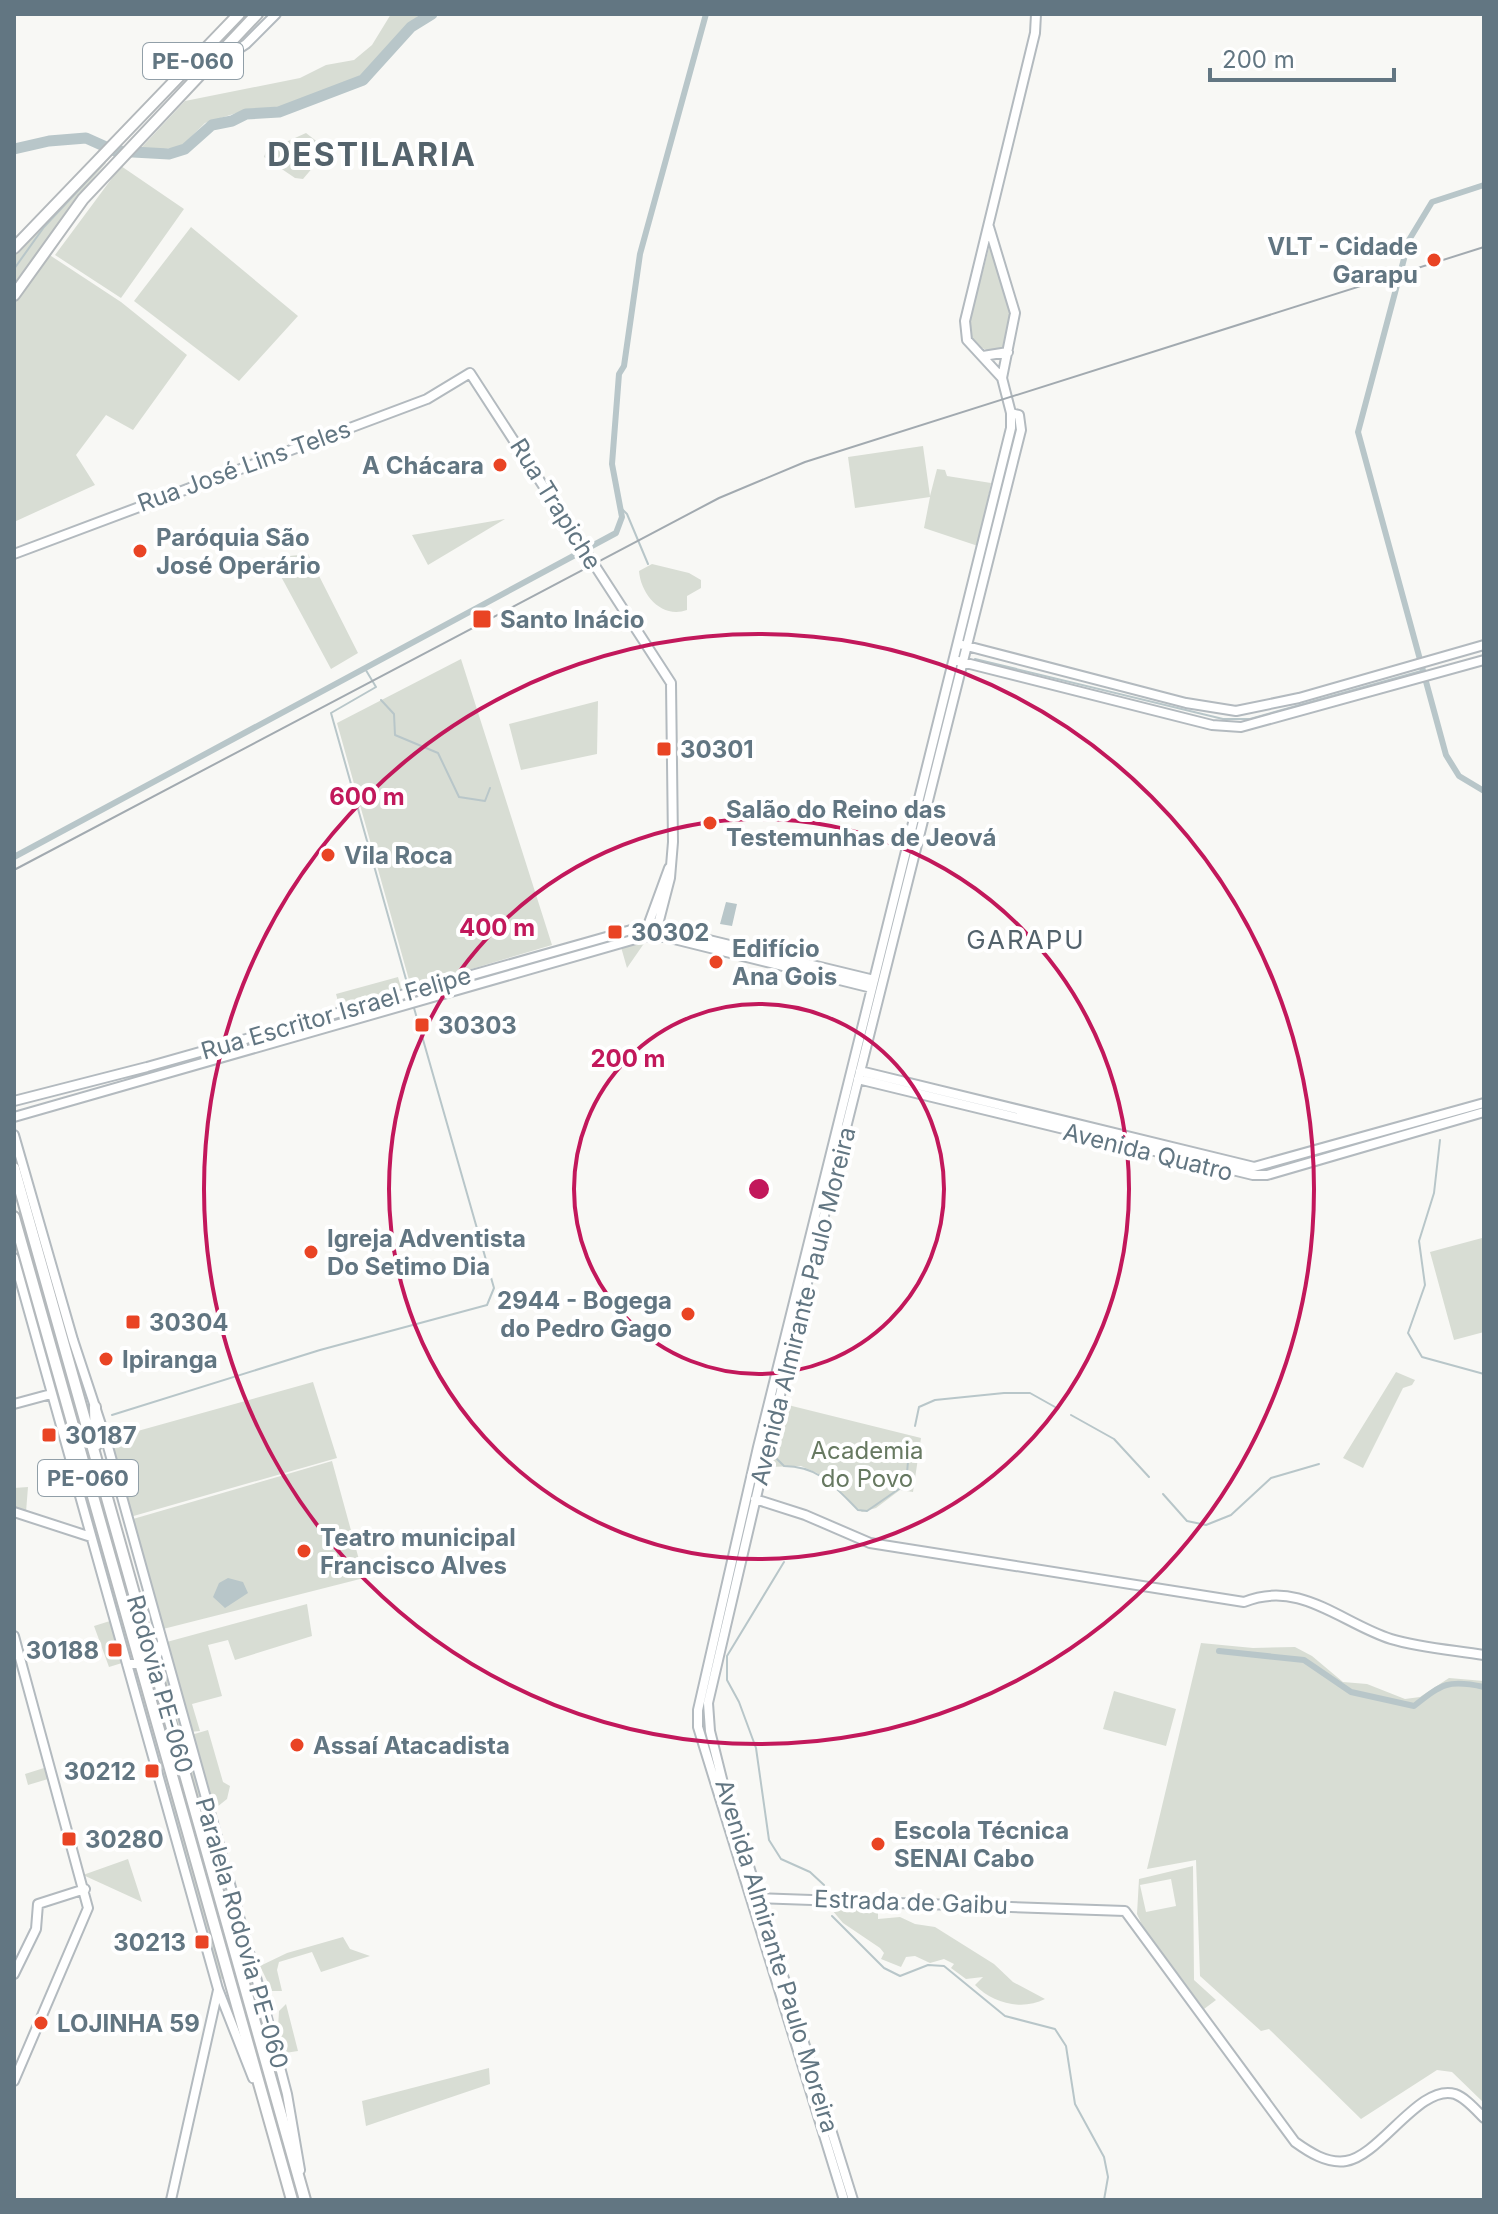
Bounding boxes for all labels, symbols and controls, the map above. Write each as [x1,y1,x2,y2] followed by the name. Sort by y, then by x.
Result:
[1210,32,1394,82] scale bar
[143,43,243,79] road number: PE-060
[1222,45,1295,74] text: 200 m
[267,135,477,174] district label: DESTILARIA
[1267,232,1418,289] place label: VLT - Cidade Garapu
[1425,251,1443,269] marker: VLT - Cidade Garapu
[134,414,354,518] street label: Rua José Lins Teles
[504,433,608,575] street label: Rua Trapiche
[362,451,484,480] place label: A Chácara
[491,456,509,474] marker: A Chácara
[156,523,321,580] place label: Paróquia São José Operário
[131,542,149,560] marker: Paróquia São José Operário
[500,605,645,634] place label: Santo Inácio
[471,608,493,630] marker: Santo Inácio
[680,735,754,764] place label: 30301
[655,740,673,758] marker: 30301
[329,782,405,811] text: 600 m
[726,795,996,852] place label: Salão do Reino das Testemunhas de Jeová
[701,814,719,832] marker: Salão do Reino das Testemunhas de Jeová
[344,841,453,870] place label: Vila Roca
[319,846,337,864] marker: Vila Roca
[459,913,535,942] text: 400 m
[631,918,709,947] place label: 30302
[606,923,624,941] marker: 30302
[966,924,1086,955] district label: GARAPU
[732,934,837,991] place label: Edifício Ana Gois
[707,953,725,971] marker: Edifício Ana Gois
[198,961,474,1065] street label: Rua Escritor Israel Felipe
[438,1011,517,1040] place label: 30303
[413,1016,431,1034] marker: 30303
[590,1044,666,1073] text: 200 m
[1060,1117,1236,1187] street label: Avenida Quatro
[744,1124,862,1488] street label: Avenida Almirante Paulo Moreira
[745,1175,773,1203] centre of rings
[327,1224,526,1281] place label: Igreja Adventista Do Setimo Dia
[302,1243,320,1261] marker: Igreja Adventista Do Setimo Dia
[497,1286,672,1343] place label: 2944 - Bogega do Pedro Gago
[679,1305,697,1323] marker: 2944 - Bogega do Pedro Gago
[149,1308,229,1337] place label: 30304
[124,1313,142,1331] marker: 30304
[122,1345,218,1374] place label: Ipiranga
[97,1350,115,1368] marker: Ipiranga
[65,1421,137,1450] place label: 30187
[40,1426,58,1444] marker: 30187
[811,1436,923,1493] park label: Academia do Povo
[38,1460,138,1496] road number: PE-060
[320,1523,516,1580] place label: Teatro municipal Francisco Alves
[295,1542,313,1560] marker: Teatro municipal Francisco Alves
[121,1592,199,1776] street label: Rodovia PE-060
[26,1636,99,1665] place label: 30188
[106,1641,124,1659] marker: 30188
[313,1731,510,1760] place label: Assaí Atacadista
[288,1736,306,1754] marker: Assaí Atacadista
[64,1757,136,1786] place label: 30212
[143,1762,161,1780] marker: 30212
[709,1776,845,2136] street label: Avenida Almirante Paulo Moreira
[189,1794,295,2072] street label: Paralela Rodovia PE-060
[894,1816,1069,1873] place label: Escola Técnica SENAI Cabo
[85,1825,164,1854] place label: 30280
[60,1830,78,1848] marker: 30280
[869,1835,887,1853] marker: Escola Técnica SENAI Cabo
[814,1884,1008,1920] street label: Estrada de Gaibu
[113,1928,186,1957] place label: 30213
[193,1933,211,1951] marker: 30213
[57,2009,200,2038] place label: LOJINHA 59
[32,2014,50,2032] marker: LOJINHA 59

